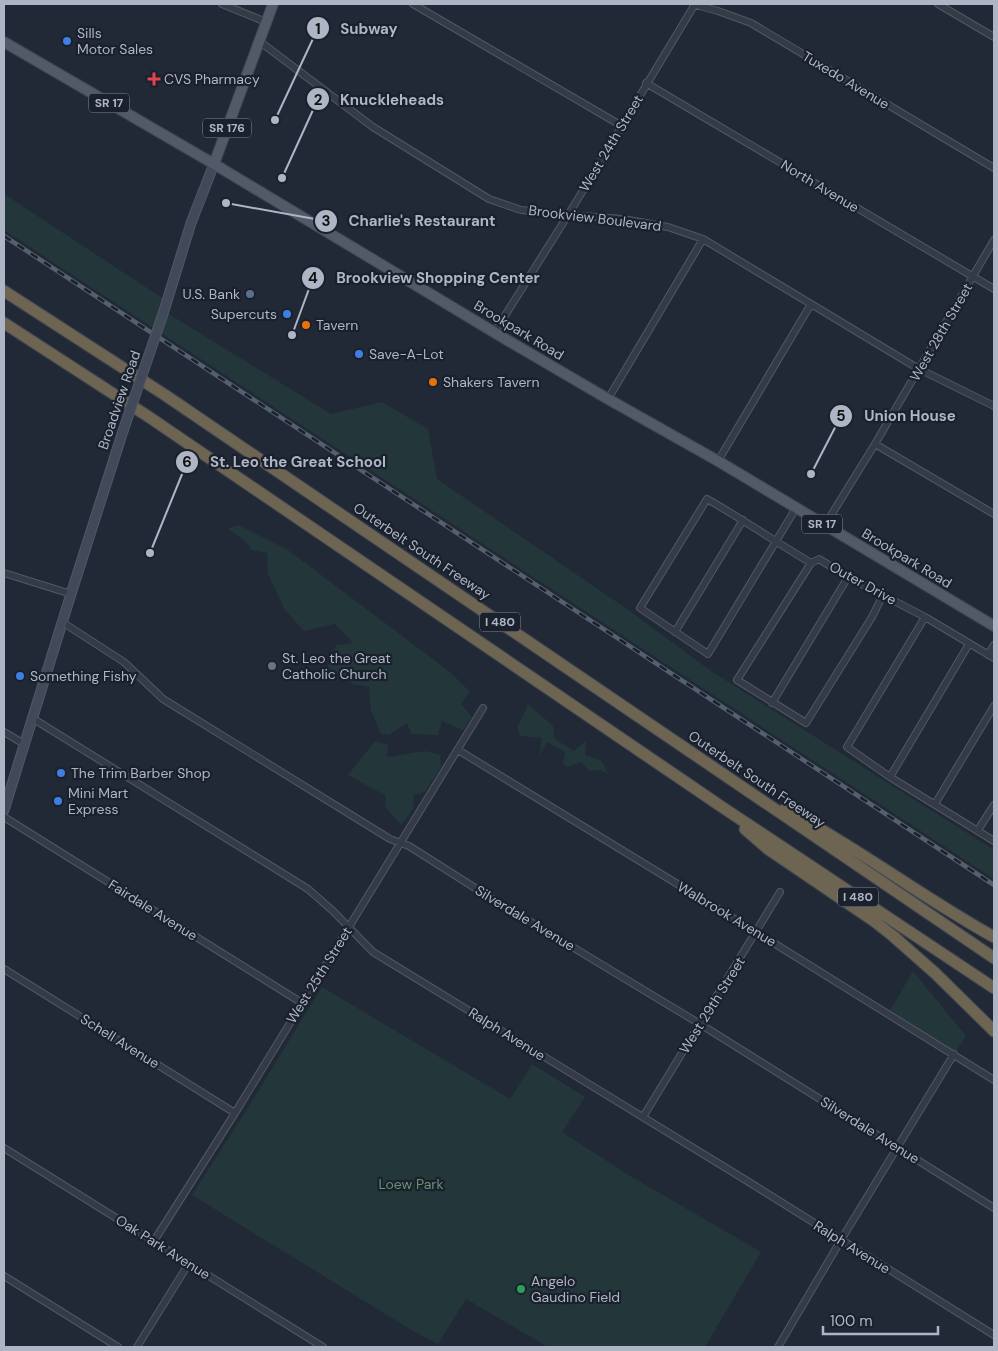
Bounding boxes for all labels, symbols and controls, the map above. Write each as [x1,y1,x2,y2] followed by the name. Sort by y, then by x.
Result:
[305,13,407,43] callout: Subway
[315,19,321,39] text: 1
[340,19,398,39] text: Subway
[77,24,153,58] place label: Sills Motor Sales
[61,35,73,47] marker: Sills Motor Sales
[799,47,893,113] street label: Tuxedo Avenue
[164,70,260,88] place label: CVS Pharmacy
[148,73,160,85] marker: CVS Pharmacy
[305,84,454,114] callout: Knuckleheads
[314,90,323,110] text: 2
[340,90,444,110] text: Knuckleheads
[575,91,647,195] street label: West 24th Street
[89,94,129,112] road number: SR 17
[203,119,251,138] road number: SR 176
[778,156,862,216] street label: North Avenue
[528,201,662,235] street label: Brookview Boulevard
[313,206,505,236] callout: Charlie's Restaurant
[321,211,331,231] text: 3
[348,211,496,231] text: Charlie's Restaurant
[301,263,549,293] callout: Brookview Shopping Center
[308,268,318,288] text: 4
[336,268,540,288] text: Brookview Shopping Center
[906,280,976,384] street label: West 28th Street
[183,285,240,303] place label: U.S. Bank
[244,288,256,300] marker: U.S. Bank
[471,296,567,364] street label: Brookpark Road
[211,305,277,323] place label: Supercuts
[281,308,293,320] marker: Supercuts
[316,316,358,334] place label: Tavern
[300,319,312,331] marker: Tavern
[369,345,444,363] place label: Save-A-Lot
[94,348,144,452] street label: Broadview Road
[353,348,365,360] marker: Save-A-Lot
[443,373,540,391] place label: Shakers Tavern
[427,376,439,388] marker: Shakers Tavern
[829,401,965,431] callout: Union House
[836,406,846,426] text: 5
[864,406,956,426] text: Union House
[175,447,396,477] callout: St. Leo the Great School
[182,452,192,472] text: 6
[210,452,386,472] text: St. Leo the Great School
[350,498,494,604] street label: Outerbelt South Freeway
[802,514,842,534] road number: SR 17
[859,524,955,592] street label: Brookpark Road
[826,557,900,609] street label: Outer Drive
[480,612,520,632] road number: I 480
[282,649,391,683] place label: St. Leo the Great Catholic Church
[266,660,278,672] marker: St. Leo the Great Catholic Church
[30,667,137,685] place label: Something Fishy
[14,670,26,682] marker: Something Fishy
[685,726,829,832] street label: Outerbelt South Freeway
[71,764,211,782] place label: The Trim Barber Shop
[55,767,67,779] marker: The Trim Barber Shop
[68,784,128,818] place label: Mini Mart Express
[52,795,64,807] marker: Mini Mart Express
[105,875,201,945] street label: Fairdale Avenue
[674,877,780,951] street label: Walbrook Avenue
[472,881,578,955] street label: Silverdale Avenue
[838,888,878,906] road number: I 480
[282,923,356,1027] street label: West 25th Street
[675,953,749,1057] street label: West 29th Street
[465,1003,549,1065] street label: Ralph Avenue
[77,1010,163,1072] street label: Schell Avenue
[817,1092,923,1168] street label: Silverdale Avenue
[378,1175,444,1193] park label: Loew Park
[112,1211,214,1283] street label: Oak Park Avenue
[810,1216,894,1278] street label: Ralph Avenue
[531,1272,620,1306] place label: Angelo Gaudino Field
[515,1283,527,1295] marker: Angelo Gaudino Field
[823,1304,938,1336] scale bar
[830,1311,873,1331] text: 100 m

